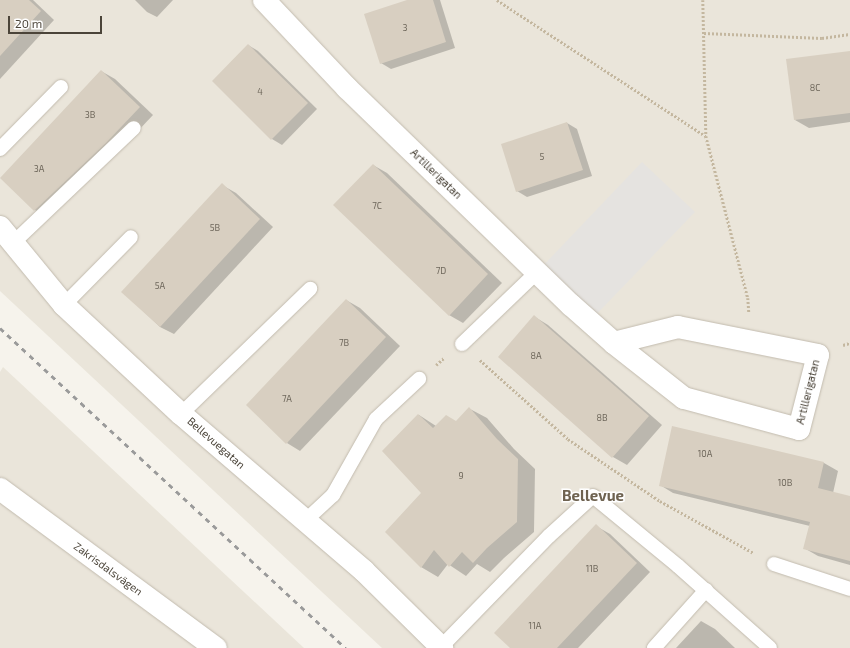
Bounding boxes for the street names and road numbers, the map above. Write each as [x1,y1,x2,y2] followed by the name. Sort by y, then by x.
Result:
[407,146,465,202] street label: Artillerigatan
[794,358,822,426] street label: Artillerigatan
[185,414,247,472] street label: Bellevuegatan
[71,540,145,598] street label: Zakrisdalsvägen

